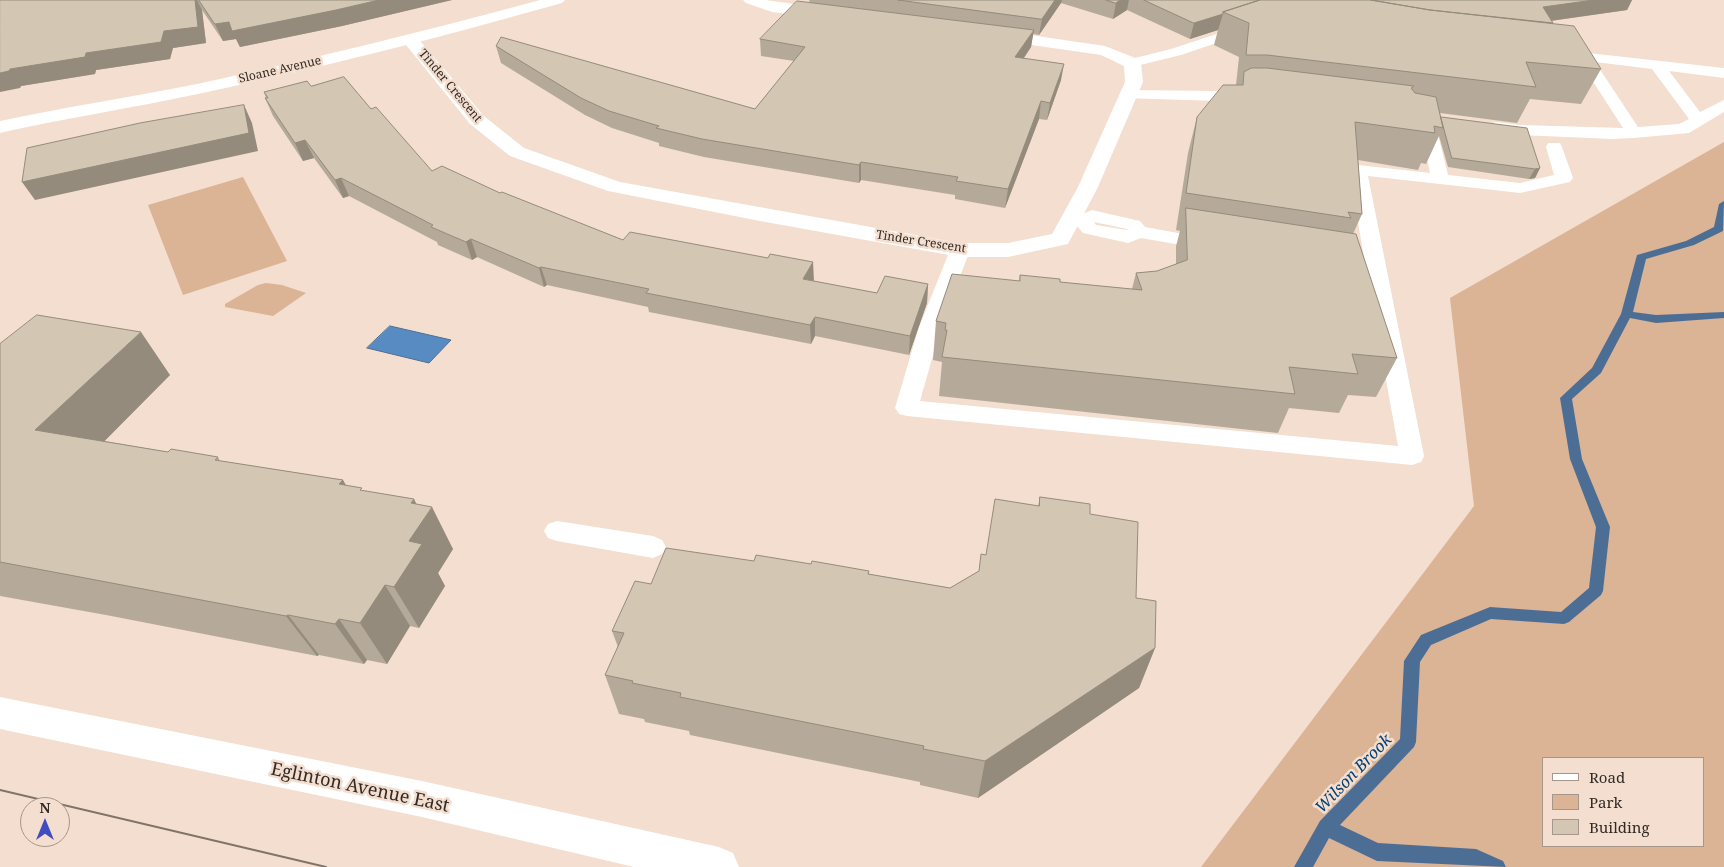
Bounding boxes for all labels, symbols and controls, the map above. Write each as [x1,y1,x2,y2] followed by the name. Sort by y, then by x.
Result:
[415,47,485,125] street label: Tinder Crescent
[237,54,323,86] street label: Sloane Avenue
[875,228,967,256] street label: Tinder Crescent
[1312,731,1396,817] water label: Wilson Brook
[1542,757,1704,847] legend
[269,759,451,817] street label: Eglinton Avenue East
[1589,767,1625,787] text: Road
[1589,792,1622,812] text: Park
[20,797,70,847] north arrow
[39,798,51,817] text: N
[1589,817,1650,837] text: Building

